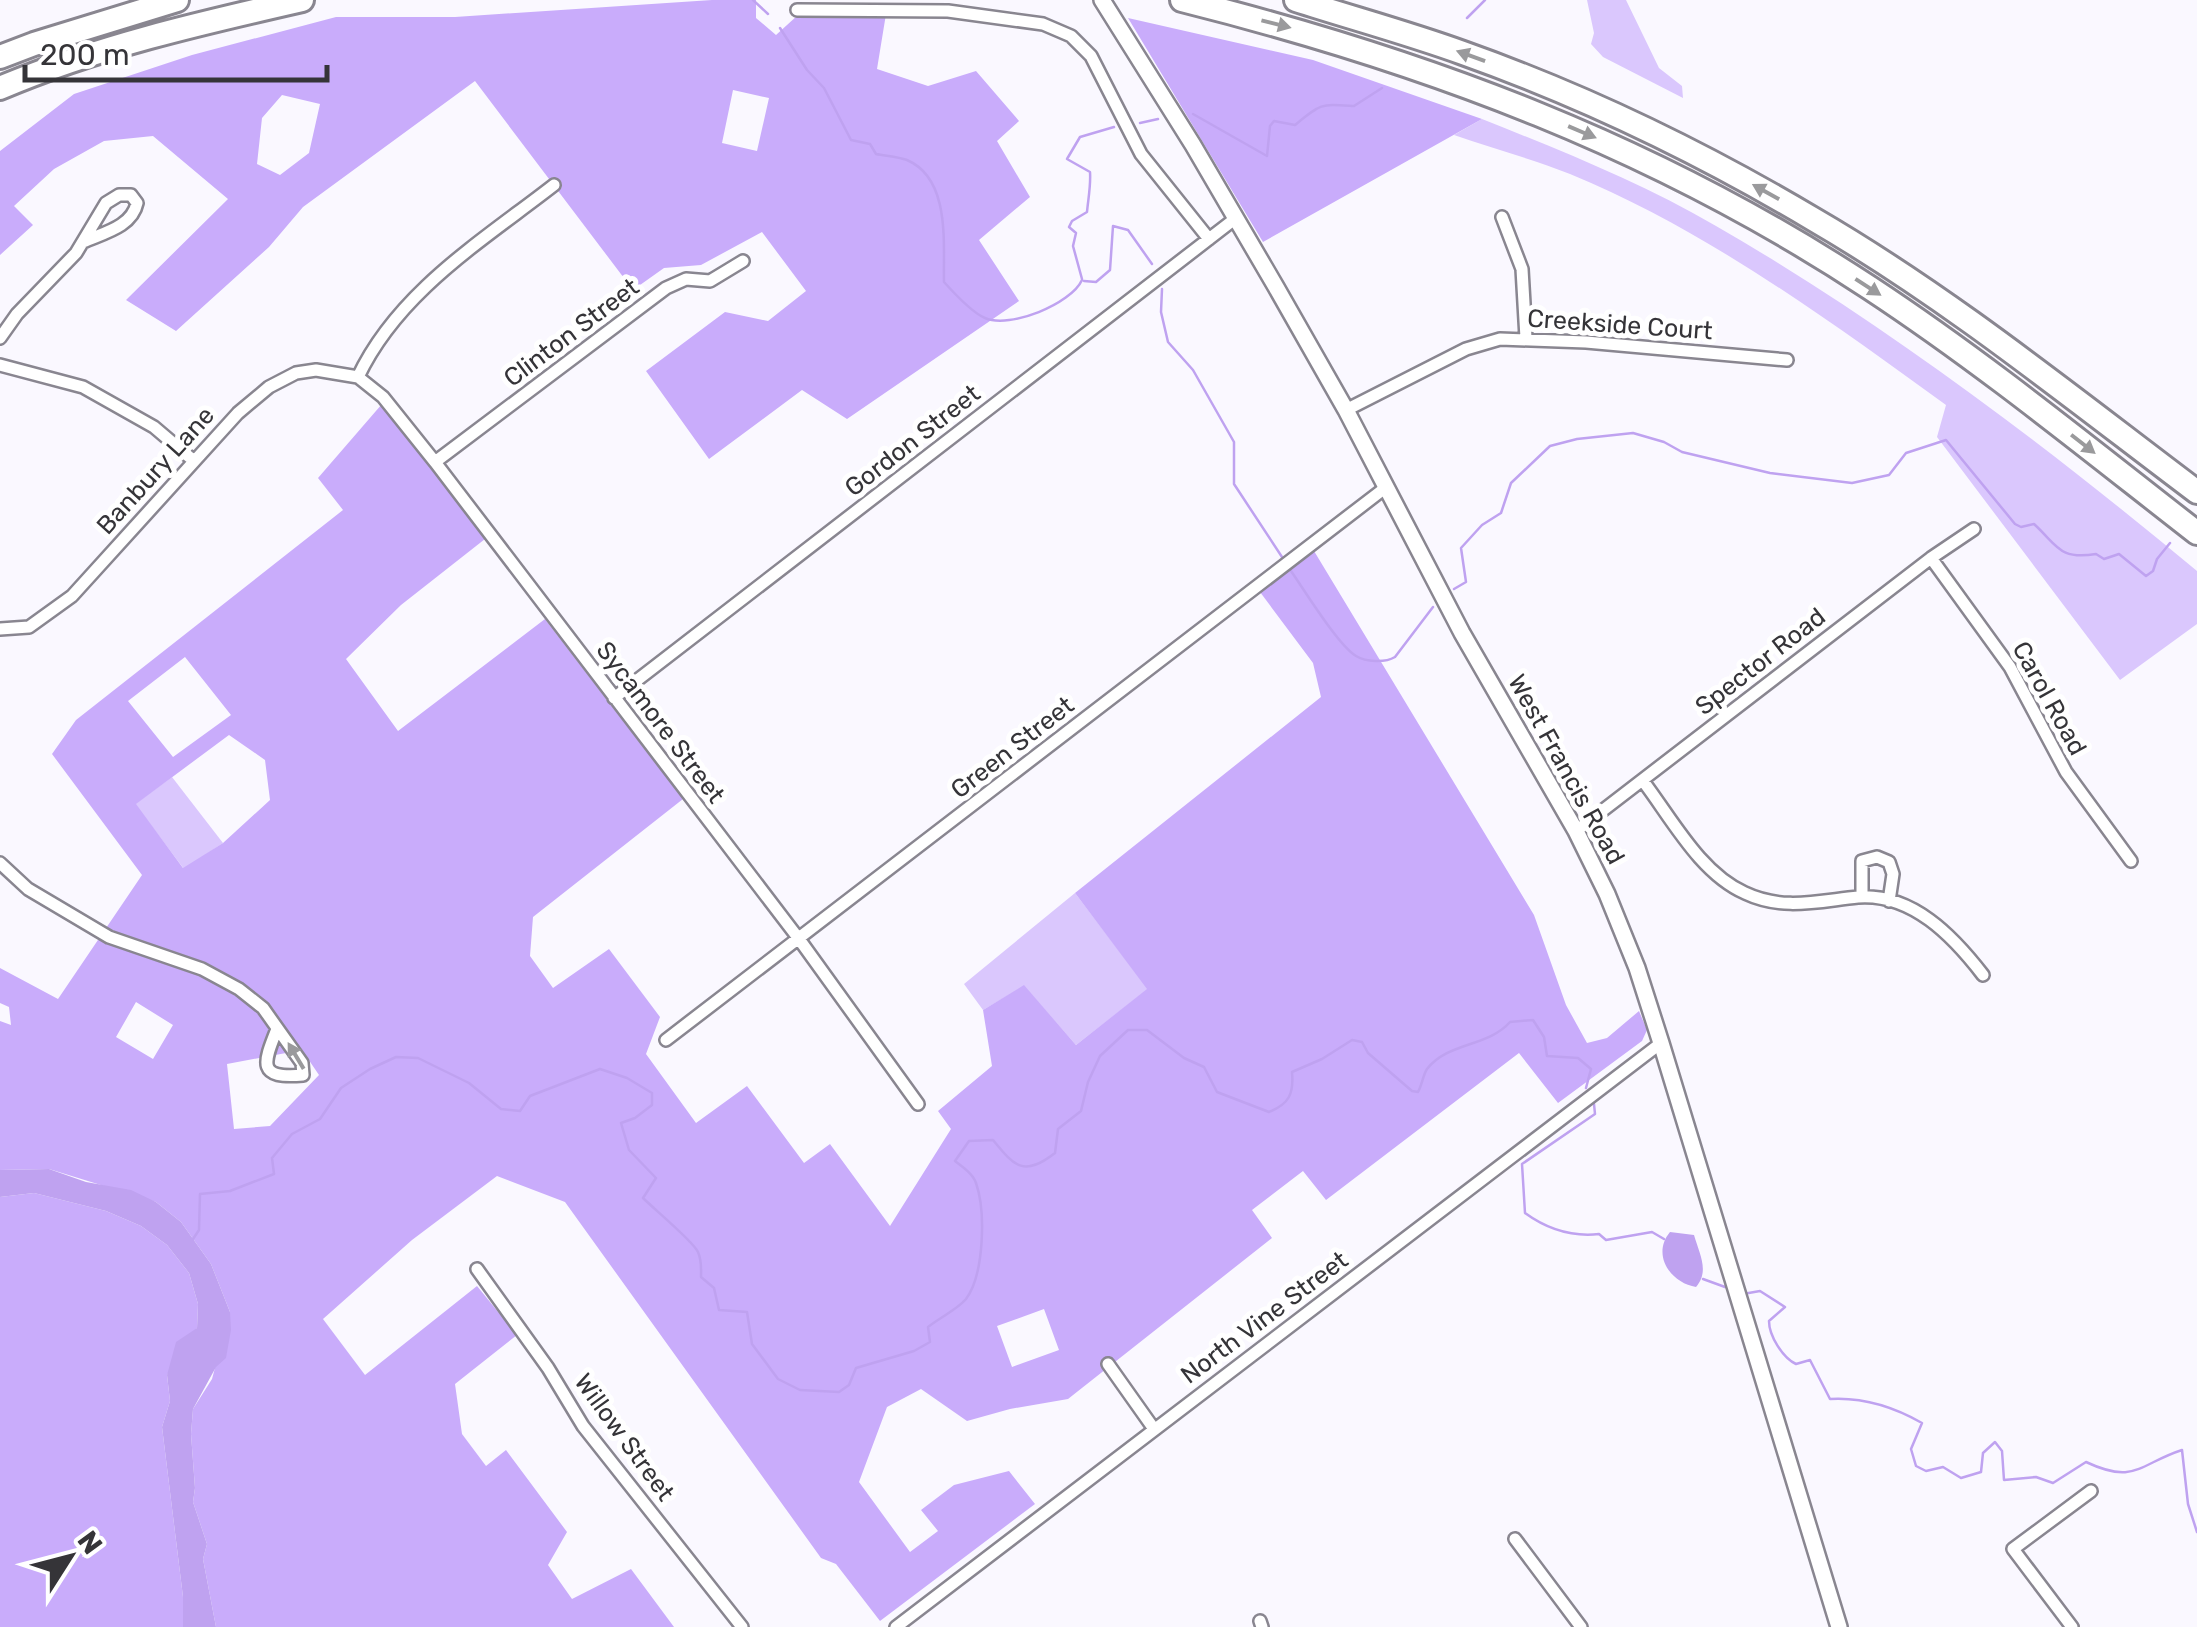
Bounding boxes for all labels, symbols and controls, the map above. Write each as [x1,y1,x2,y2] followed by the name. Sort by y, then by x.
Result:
[1261,17,1292,32] one-way arrow
[25,20,328,82] scale bar
[40,37,130,73] text: 200 m
[1456,48,1486,63] one-way arrow
[1568,124,1597,140] one-way arrow
[1752,184,1780,202] one-way arrow
[498,272,645,393] street label: Clinton Street
[1854,277,1881,295] one-way arrow
[1526,304,1714,345] street label: Creekside Court
[839,379,986,502] street label: Gordon Street
[91,401,220,540] street label: Banbury Lane
[2070,433,2095,454] one-way arrow
[1690,602,1831,721] street label: Spector Road
[590,636,731,809] street label: Sycamore Street
[2006,636,2093,760] street label: Carol Road
[1502,669,1631,869] street label: West Francis Road
[945,690,1080,804] street label: Green Street
[287,1042,305,1070] one-way arrow
[1175,1245,1354,1390] street label: North Vine Street
[569,1368,681,1507] street label: Willow Street
[20,1507,120,1607] north arrow
[71,1525,109,1560] text: N

